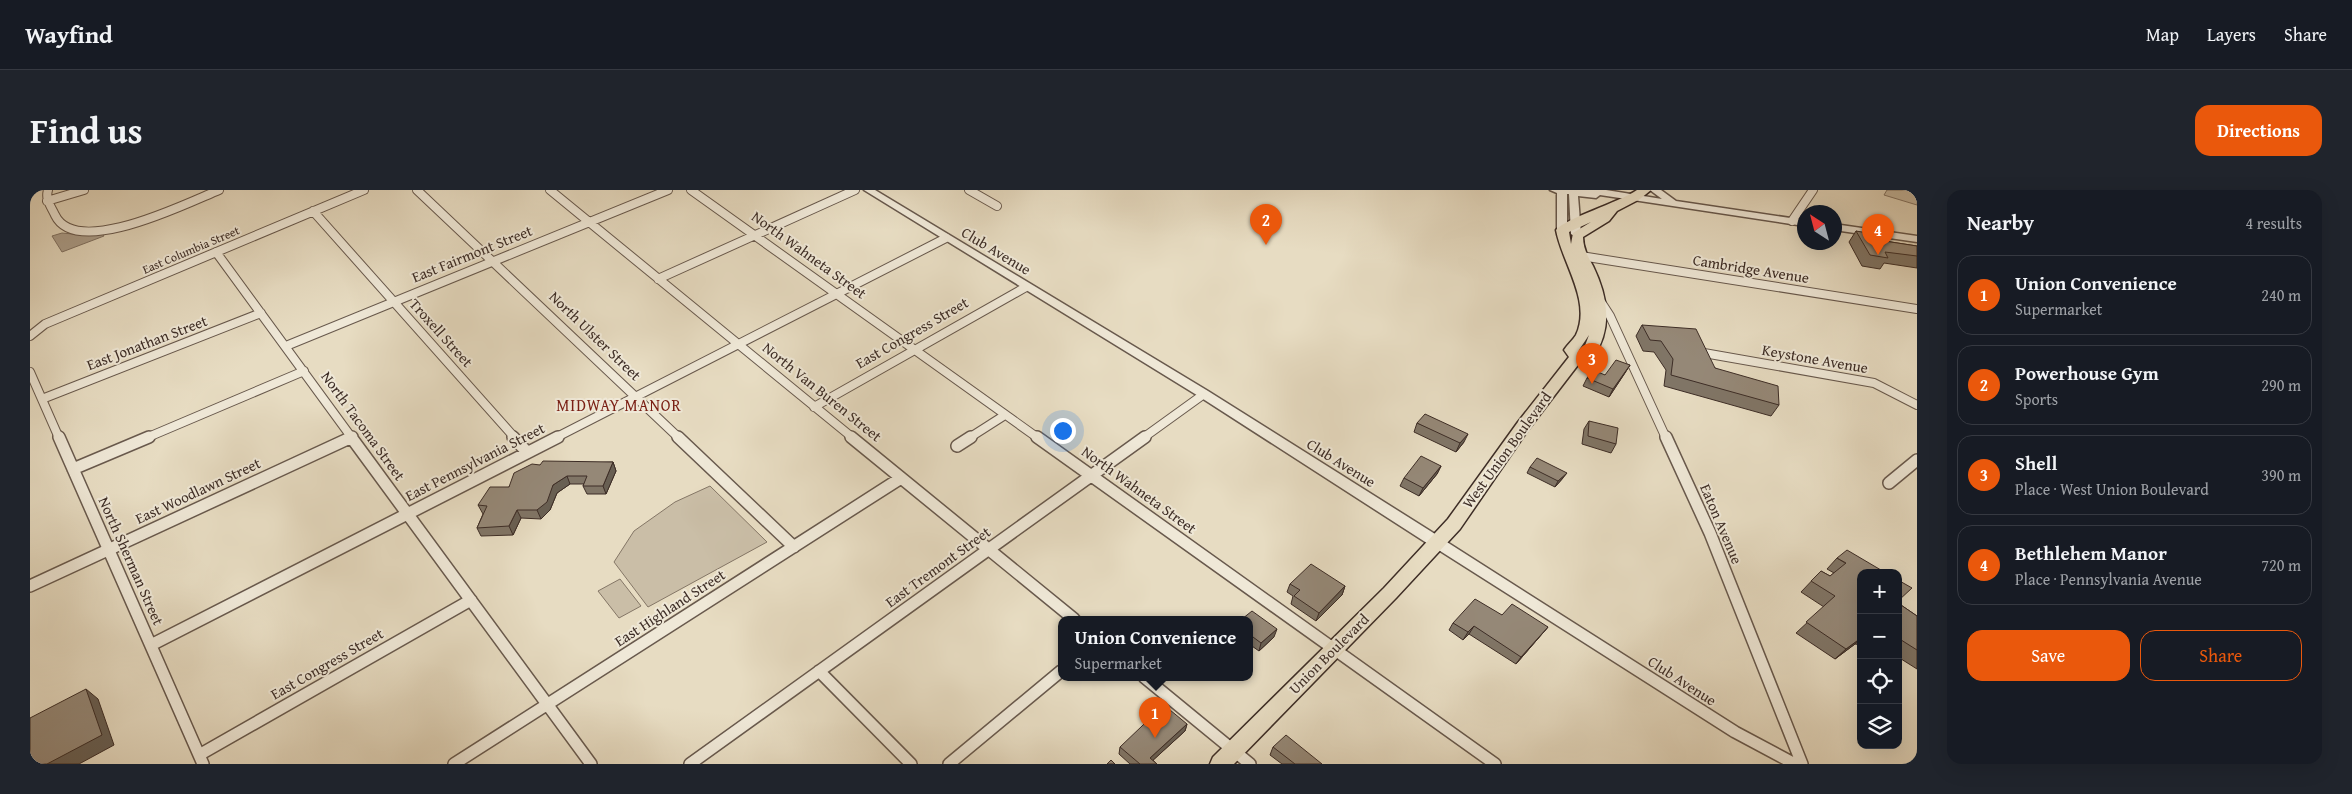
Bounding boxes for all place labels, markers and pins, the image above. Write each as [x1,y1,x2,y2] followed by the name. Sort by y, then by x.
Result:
[1250,204,1282,245] pin: 2
[1862,214,1894,255] pin: 4
[1576,343,1608,384] pin: 3
[1139,697,1171,738] pin: 1

